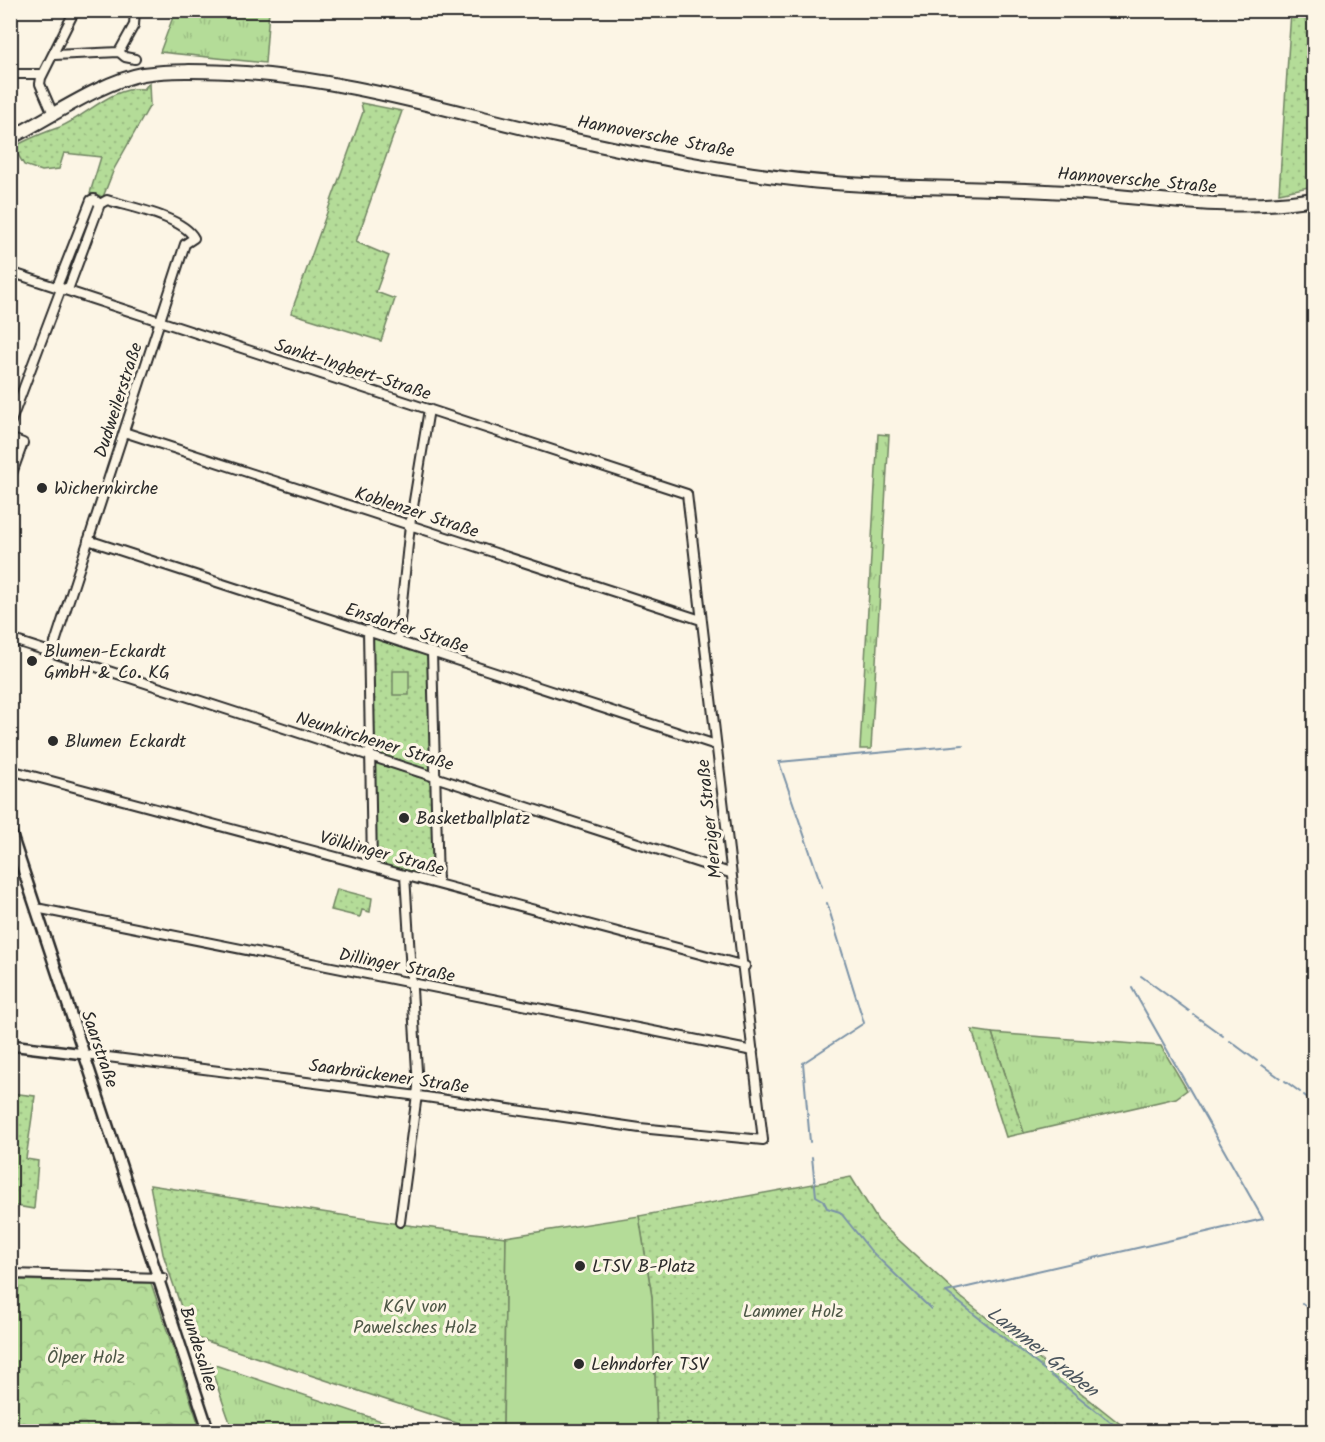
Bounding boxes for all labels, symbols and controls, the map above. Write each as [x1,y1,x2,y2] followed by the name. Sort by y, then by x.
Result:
[575,108,737,167] street label: Hannoversche Straße
[1056,160,1218,203] street label: Hannoversche Straße
[270,331,435,409] street label: Sankt-Ingbert-Straße
[87,339,152,462] street label: Dudweilerstraße
[54,475,158,504] place label: Wichernkirche
[351,480,482,547] street label: Koblenzer Straße
[35,481,49,495] marker: Wichernkirche
[341,596,472,663] street label: Ensdorfer Straße
[44,638,170,688] place label: Blumen-Eckardt GmbH & Co. KG
[25,654,39,668] marker: Blumen-Eckardt GmbH & Co. KG
[292,705,457,780] street label: Neunkirchener Straße
[65,728,187,757] place label: Blumen Eckardt
[46,734,60,748] marker: Blumen Eckardt
[690,758,731,880] street label: Merziger Straße
[416,805,530,834] place label: Basketballplatz
[397,811,411,825] marker: Basketballplatz
[316,824,447,885] street label: Völklinger Straße
[336,941,457,992] street label: Dillinger Straße
[72,1007,125,1092] street label: Saarstraße
[307,1052,471,1103] street label: Saarbrückener Straße
[592,1253,695,1282] place label: LTSV B-Platz
[573,1259,587,1273] marker: LTSV B-Platz
[353,1293,477,1343] park label: KGV von Pawelsches Holz
[743,1298,843,1327] park label: Lammer Holz
[979,1299,1106,1407] water label: Lammer Graben
[170,1303,225,1396] street label: Bundesallee
[47,1344,125,1373] park label: Ölper Holz
[591,1351,709,1380] place label: Lehndorfer TSV
[572,1357,586,1371] marker: Lehndorfer TSV

